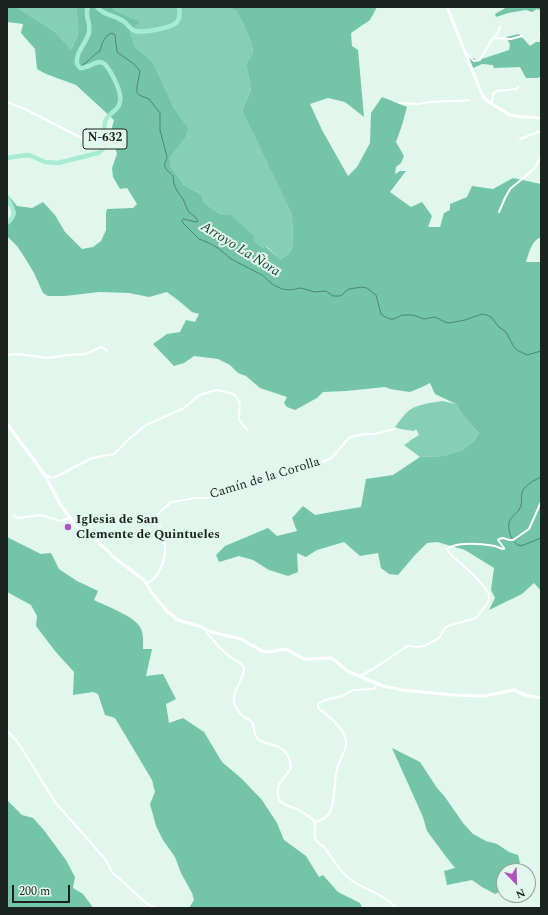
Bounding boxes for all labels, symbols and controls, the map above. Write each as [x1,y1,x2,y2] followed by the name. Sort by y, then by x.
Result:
[83,129,127,149] road number: N-632
[197,219,283,281] water label: Arroyo La Ñora
[208,455,322,503] street label: Camín de la Corolla
[76,512,220,543] place label: Iglesia de San Clemente de Quintueles
[63,522,73,532] marker: Iglesia de San Clemente de Quintueles
[496,863,536,903] north arrow
[14,877,72,903] scale bar
[19,882,50,901] text: 200 m
[513,884,528,903] text: N

